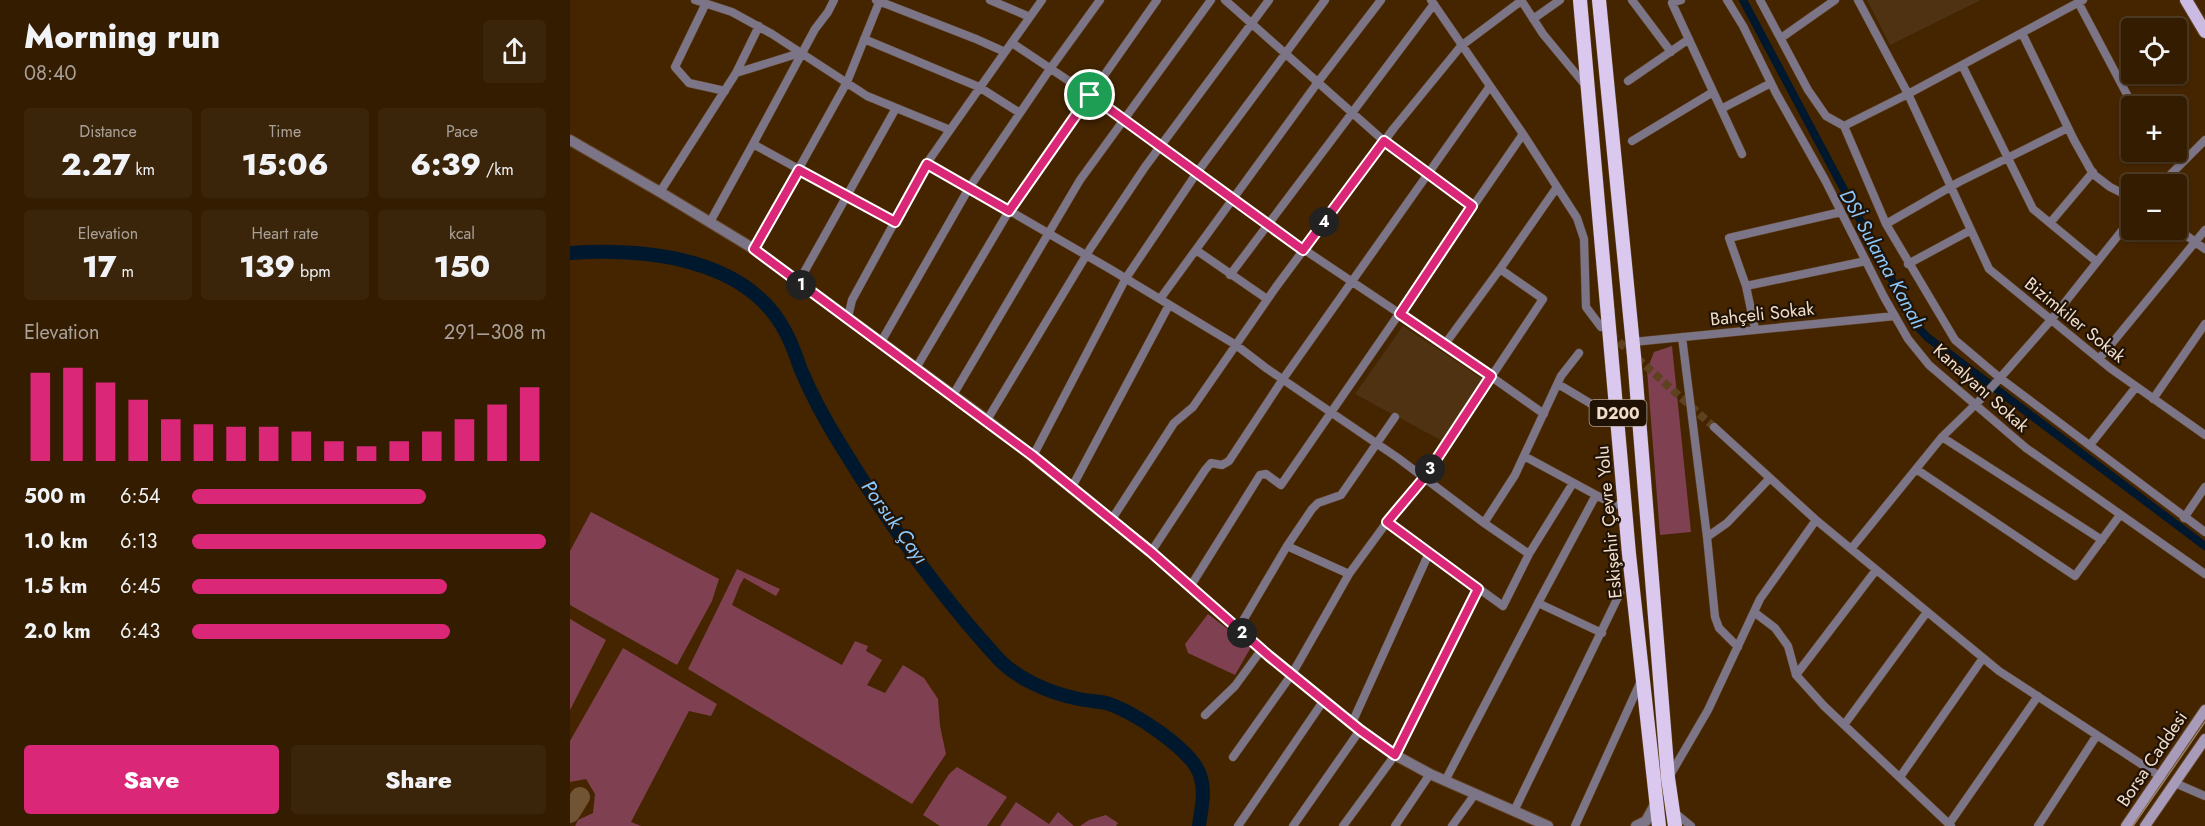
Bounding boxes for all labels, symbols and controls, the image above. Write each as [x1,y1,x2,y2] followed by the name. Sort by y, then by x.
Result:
[24,13,220,60] text: Morning run
[2121,18,2187,240] map controls
[2121,18,2187,84] button: locate
[483,20,546,83] button: share
[24,59,77,88] text: 08:40
[1064,69,1115,120] pin
[1073,78,1106,111] icon: arrive
[2121,96,2187,162] button: +
[79,120,137,143] text: Distance
[269,120,301,143] text: Time
[446,120,478,143] text: Pace
[61,143,131,186] text: 2.27
[241,143,329,186] text: 15:06
[410,143,481,186] text: 6:39
[131,158,155,181] text: km
[481,158,514,181] text: /km
[2121,174,2187,240] button: −
[1832,184,1933,334] water label: DSİ Sulama Kanalı
[1309,207,1339,237] pin: 4
[1318,210,1330,233] text: 4
[78,222,138,245] text: Elevation
[252,222,318,245] text: Heart rate
[449,222,475,245] text: kcal
[82,245,117,288] text: 17
[239,245,295,288] text: 139
[434,245,490,288] text: 150
[117,260,134,283] text: m
[295,260,331,283] text: bpm
[786,270,816,300] pin: 1
[2019,271,2131,369] street label: Bizimkiler Sokak
[797,273,805,296] text: 1
[1709,296,1815,332] street label: Bahçeli Sokak
[24,318,99,347] text: Elevation
[444,318,546,347] text: 291–308 m
[1927,338,2035,438] street label: Kanalyanı Sokak
[1590,400,1646,426] road number: D200
[1589,444,1629,600] street label: Eskişehir Çevre Yolu
[1415,454,1445,484] pin: 3
[1425,457,1435,480] text: 3
[854,474,935,570] water label: Porsuk Çayı
[24,482,86,511] text: 500 m
[120,482,160,511] text: 6:54
[24,527,88,556] text: 1.0 km
[120,527,157,556] text: 6:13
[24,572,87,601] text: 1.5 km
[120,572,160,601] text: 6:45
[24,617,91,646] text: 2.0 km
[120,617,160,646] text: 6:43
[1227,618,1257,648] pin: 2
[1237,621,1247,644] text: 2
[2110,706,2194,812] street label: Borsa Caddesi
[24,745,279,814] button: Save
[291,745,546,814] button: Share

